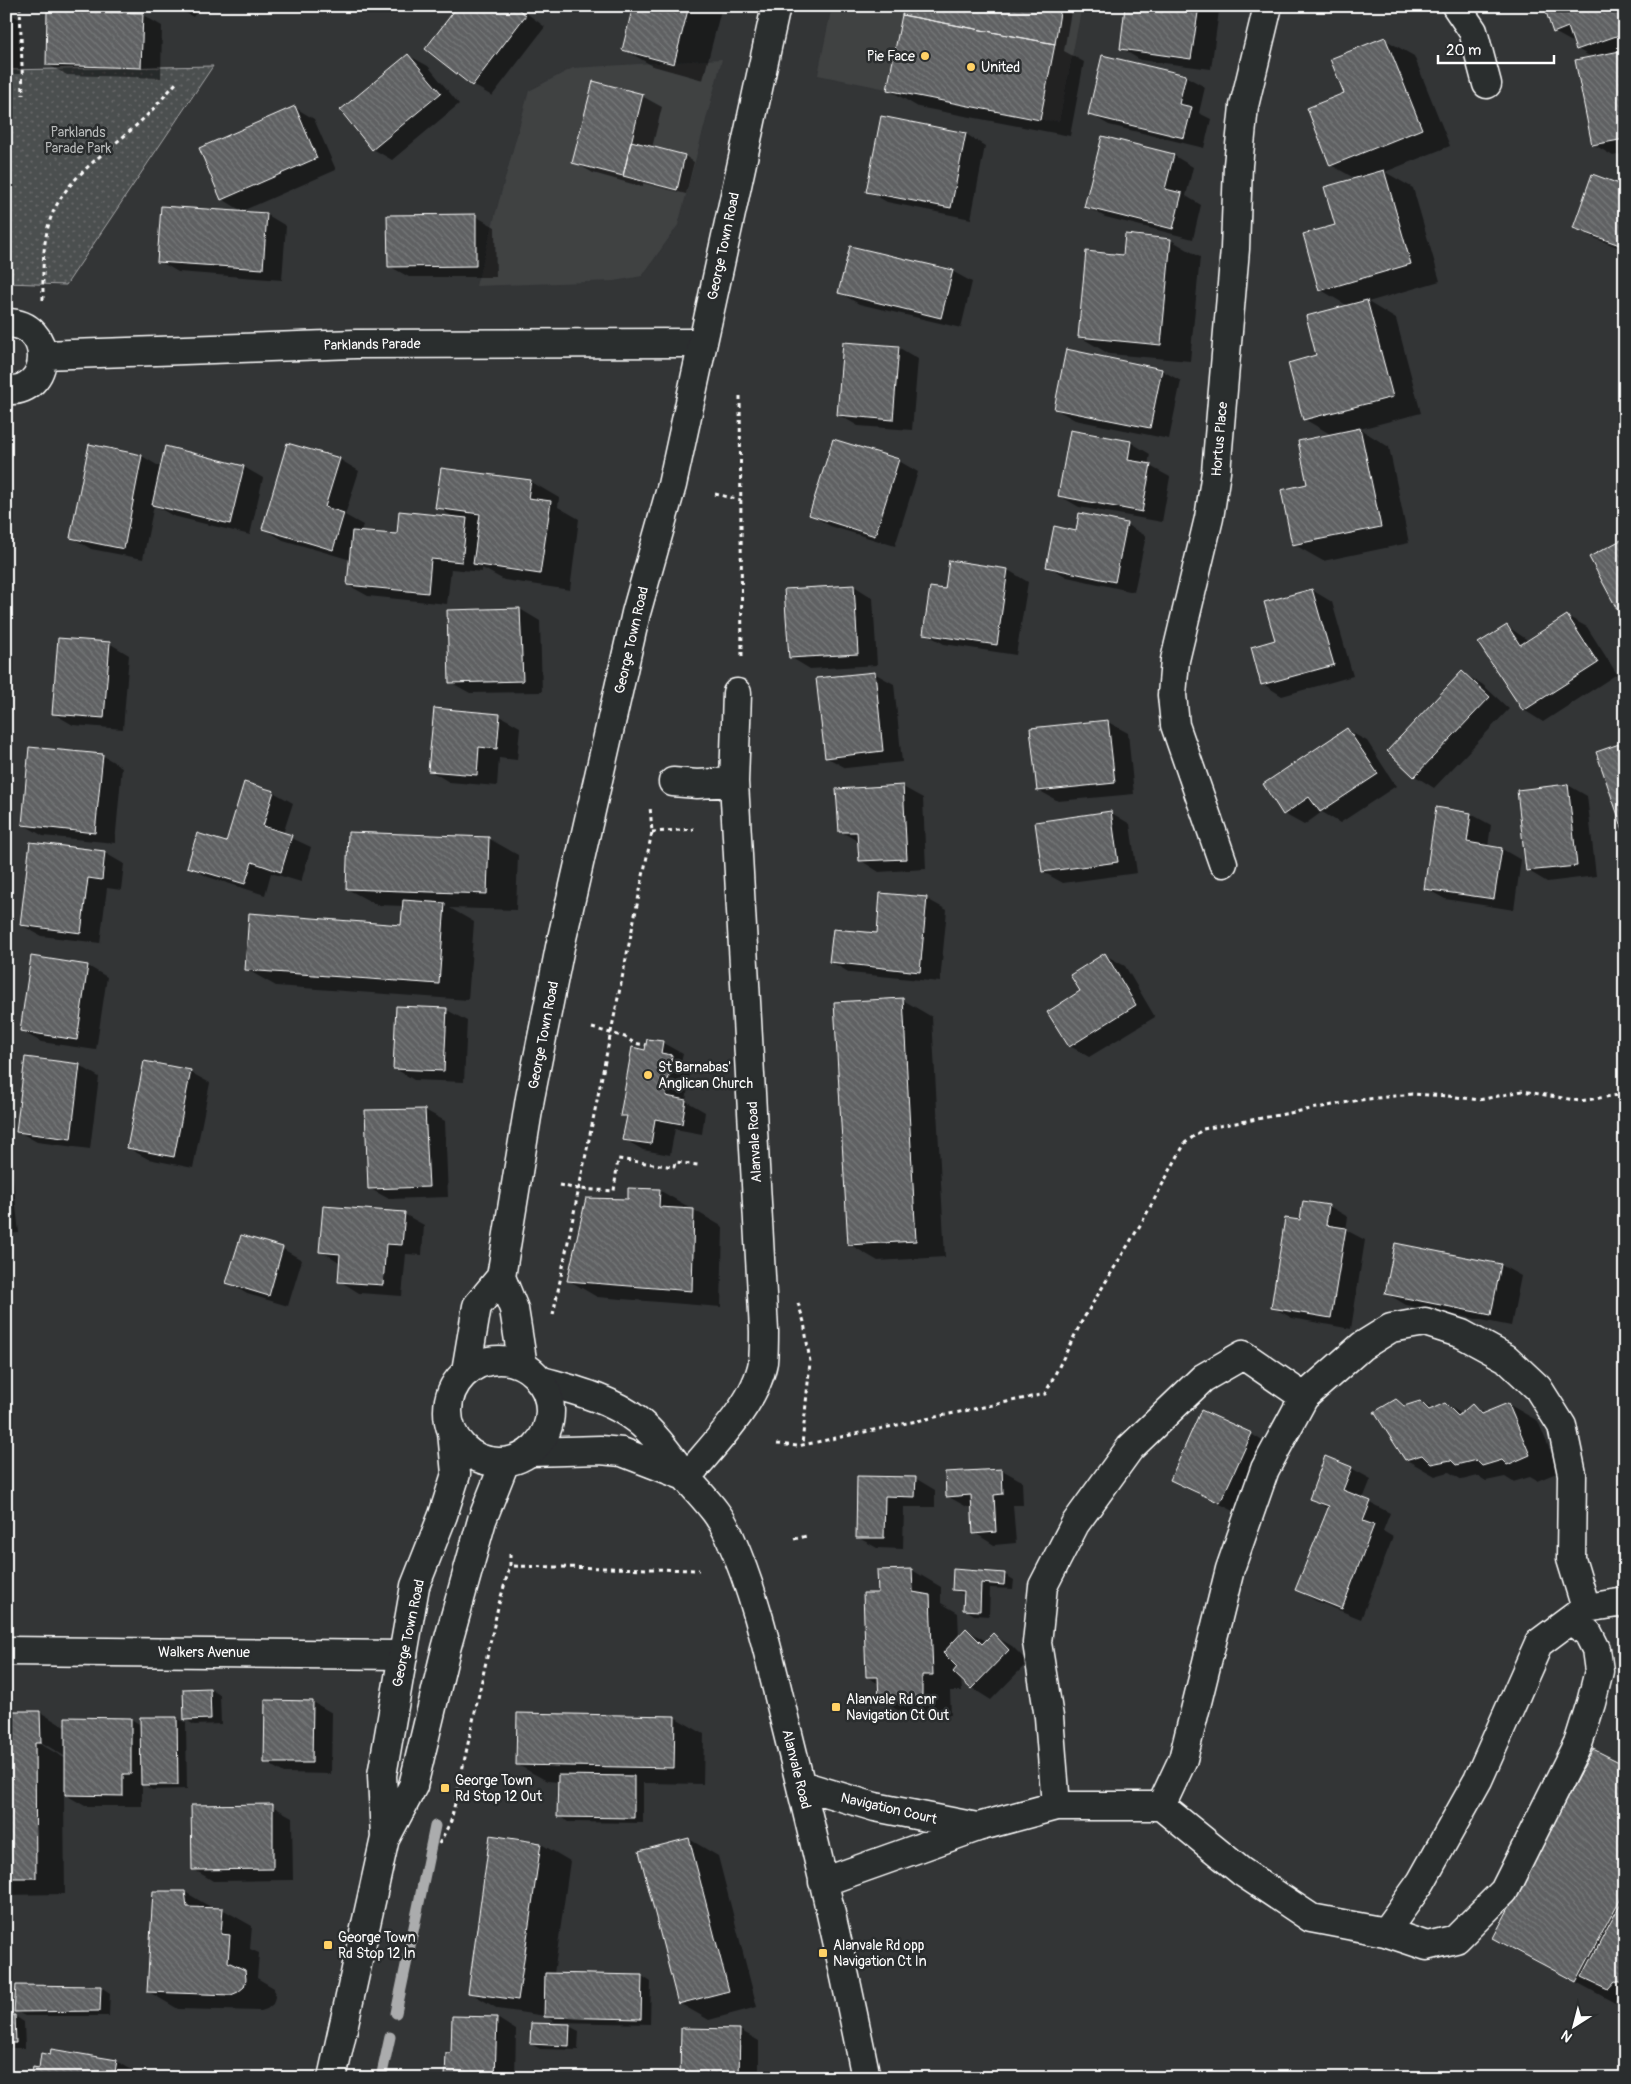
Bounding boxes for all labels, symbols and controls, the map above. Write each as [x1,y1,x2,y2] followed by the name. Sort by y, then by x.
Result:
[1438,32,1555,64] scale bar
[1446,41,1481,60] text: 20 m
[867,48,915,65] place label: Pie Face
[919,50,931,62] marker: Pie Face
[981,59,1020,76] place label: United
[965,61,977,73] marker: United
[45,124,111,157] park label: Parklands Parade Park
[704,191,743,301] street label: George Town Road
[323,335,421,354] street label: Parklands Parade
[1208,401,1231,477] street label: Hortus Place
[611,585,652,695] street label: George Town Road
[525,980,562,1091] street label: George Town Road
[658,1059,753,1092] place label: St Barnabas' Anglican Church
[642,1069,654,1081] marker: St Barnabas' Anglican Church
[744,1101,765,1183] street label: Alanvale Road
[389,1578,428,1688] street label: George Town Road
[158,1644,250,1661] street label: Walkers Avenue
[846,1691,950,1724] place label: Alanvale Rd cnr Navigation Ct Out
[830,1701,842,1713] marker: Alanvale Rd cnr Navigation Ct Out
[778,1728,815,1811] street label: Alanvale Road
[455,1772,542,1805] place label: George Town Rd Stop 12 Out
[439,1782,451,1794] marker: George Town Rd Stop 12 Out
[839,1789,939,1828] street label: Navigation Court
[338,1929,416,1962] place label: George Town Rd Stop 12 In
[833,1937,927,1970] place label: Alanvale Rd opp Navigation Ct In
[322,1939,334,1951] marker: George Town Rd Stop 12 In
[817,1947,829,1959] marker: Alanvale Rd opp Navigation Ct In
[1548,2002,1598,2052] north arrow
[1558,2026,1575,2046] text: N

